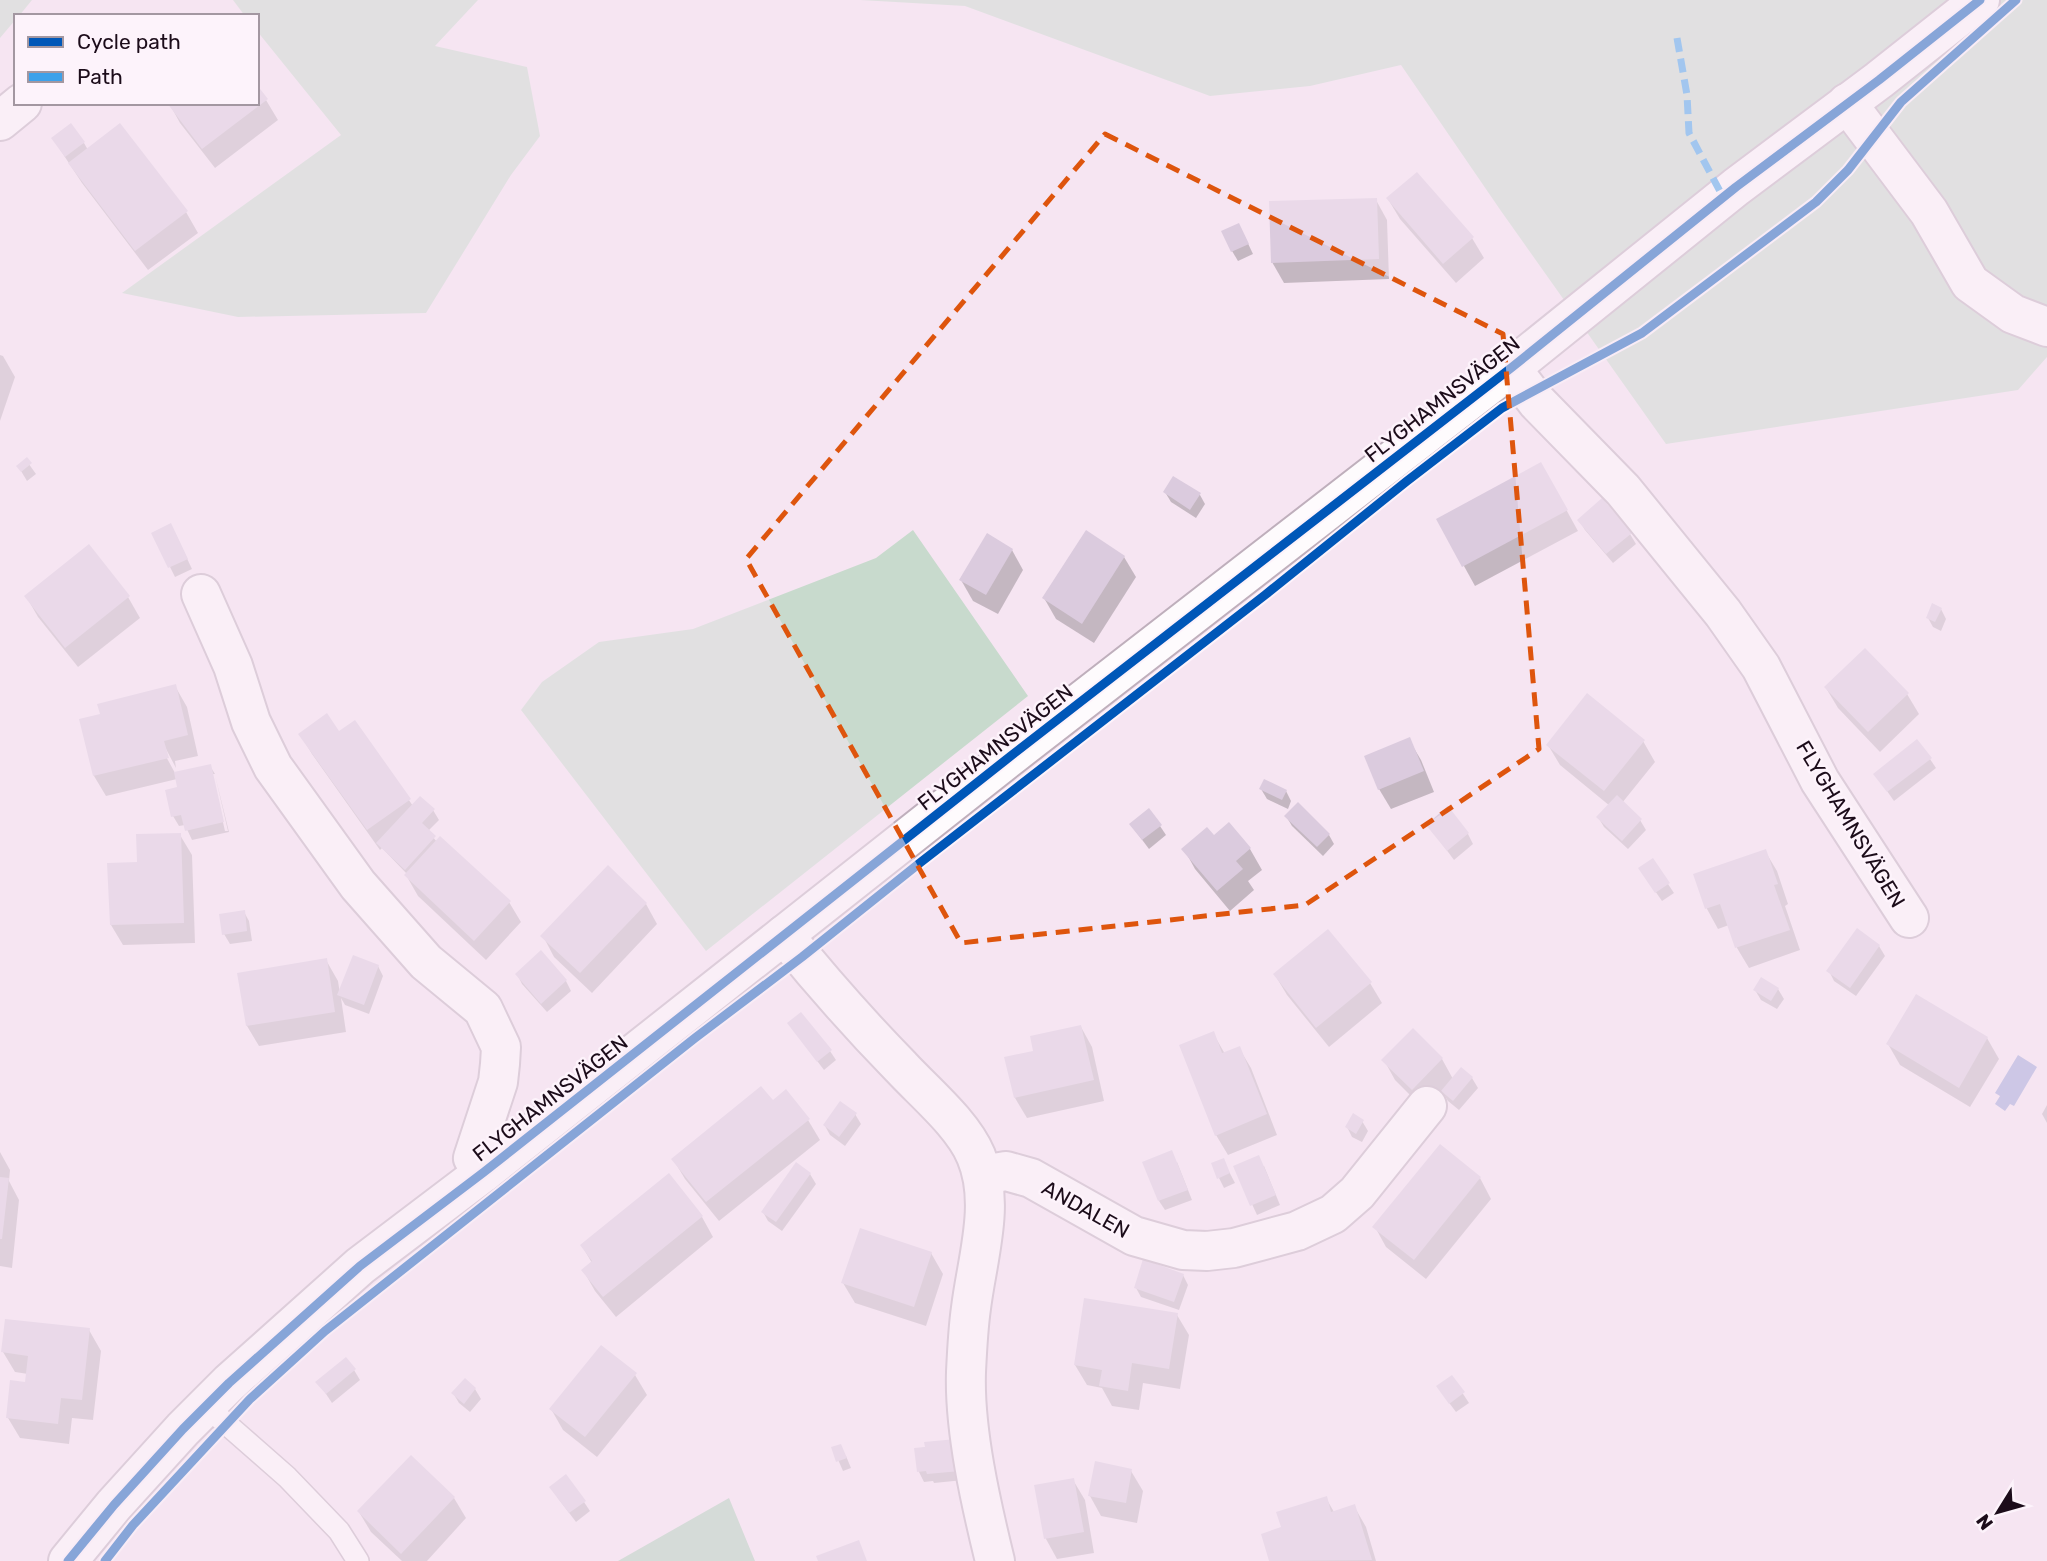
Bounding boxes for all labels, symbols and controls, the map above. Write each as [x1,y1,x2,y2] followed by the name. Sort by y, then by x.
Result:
[14,14,259,105] legend
[77,29,181,54] text: Cycle path
[77,64,123,89] text: Path
[1359,331,1525,467] street label: FLYGHAMNSVÄGEN
[912,679,1078,815] street label: FLYGHAMNSVÄGEN
[1791,736,1911,912] street label: FLYGHAMNSVÄGEN
[467,1030,633,1166] street label: FLYGHAMNSVÄGEN
[1038,1175,1134,1243] street label: ANDALEN
[1963,1477,2033,1547] north arrow
[1972,1510,1998,1534] text: N

